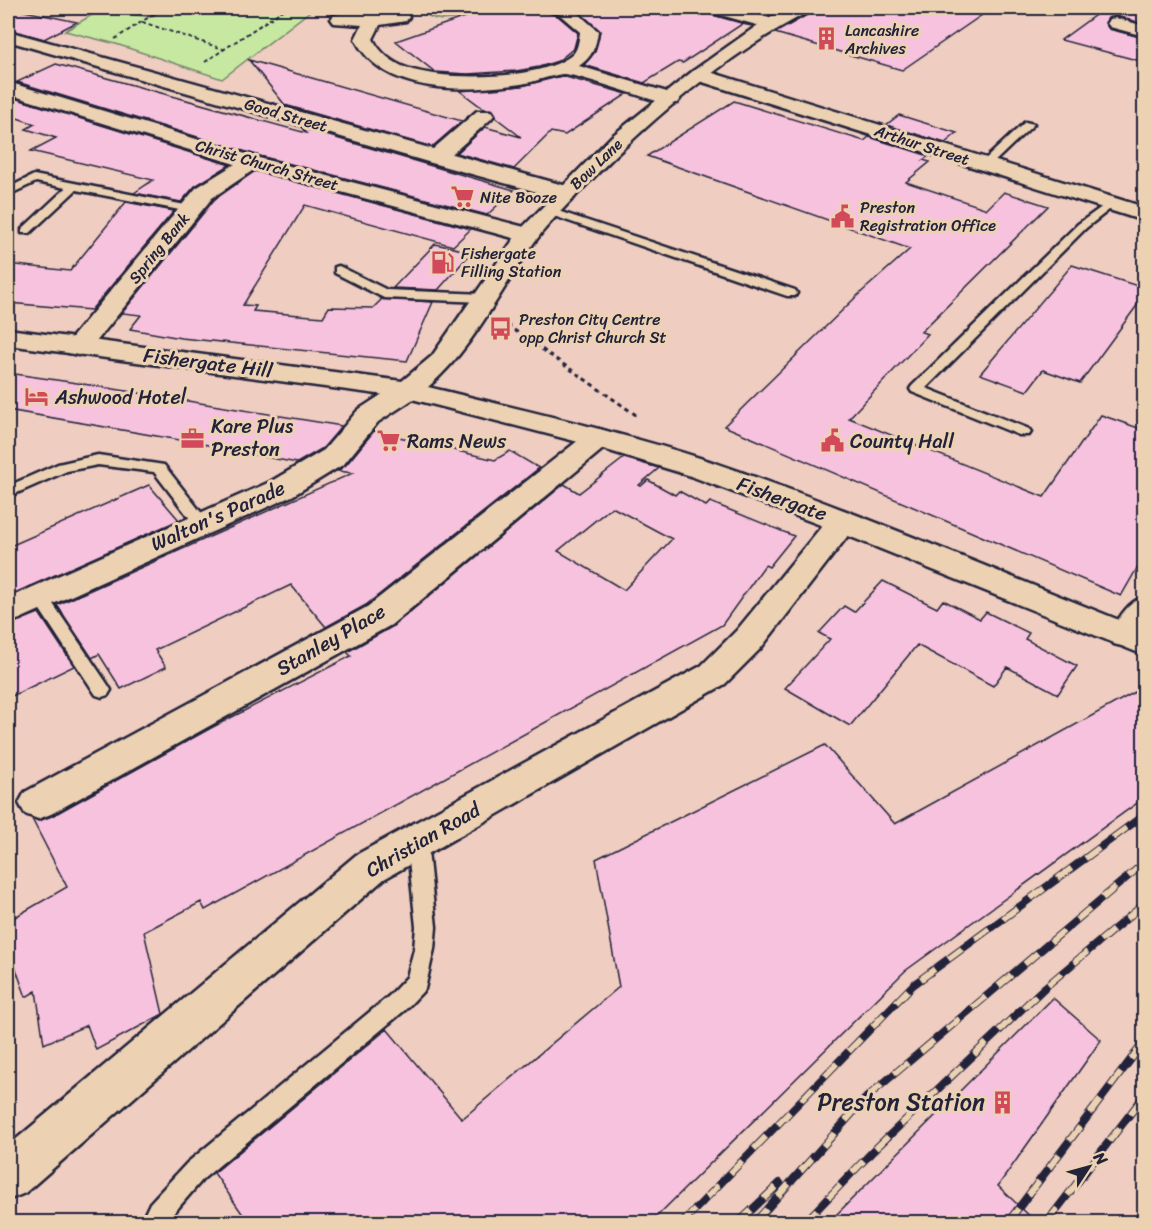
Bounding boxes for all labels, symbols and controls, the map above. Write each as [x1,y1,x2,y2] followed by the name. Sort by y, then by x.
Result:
[844,16,919,63] place label: Lancashire Archives
[814,26,840,52] building icon: Lancashire Archives
[241,89,331,141] street label: Good Street
[870,116,973,174] street label: Arthur Street
[192,131,342,199] street label: Christ Church Street
[562,131,630,197] street label: Bow Lane
[480,183,557,212] place label: Nite Booze
[449,184,475,210] supermarket icon: Nite Booze
[860,193,996,240] place label: Preston Registration Office
[829,203,855,229] public building icon: Preston Registration Office
[121,206,197,290] street label: Spring Bank
[461,239,562,286] place label: Fishergate Filling Station
[430,249,456,275] fuel station icon: Fishergate Filling Station
[519,305,667,352] place label: Preston City Centre opp Christ Church St
[488,315,514,341] bus stop icon: Preston City Centre opp Christ Church St
[141,338,276,388] street label: Fishergate Hill
[54,380,187,415] place label: Ashwood Hotel
[24,384,50,410] hotel icon: Ashwood Hotel
[211,409,294,467] place label: Kare Plus Preston
[407,424,507,459] place label: Rams News
[850,424,955,459] place label: County Hall
[180,425,206,451] office icon: Kare Plus Preston
[376,428,402,454] supermarket icon: Rams News
[819,428,845,454] public building icon: County Hall
[732,467,832,531] street label: Fishergate
[145,471,291,561] street label: Walton's Parade
[269,594,393,686] street label: Stanley Place
[359,792,488,887] street label: Christian Road
[817,1081,985,1123] place label: Preston Station
[990,1089,1016,1115] building icon: Preston Station
[1059,1137,1119,1197] north arrow
[1085,1145,1116,1172] text: N

